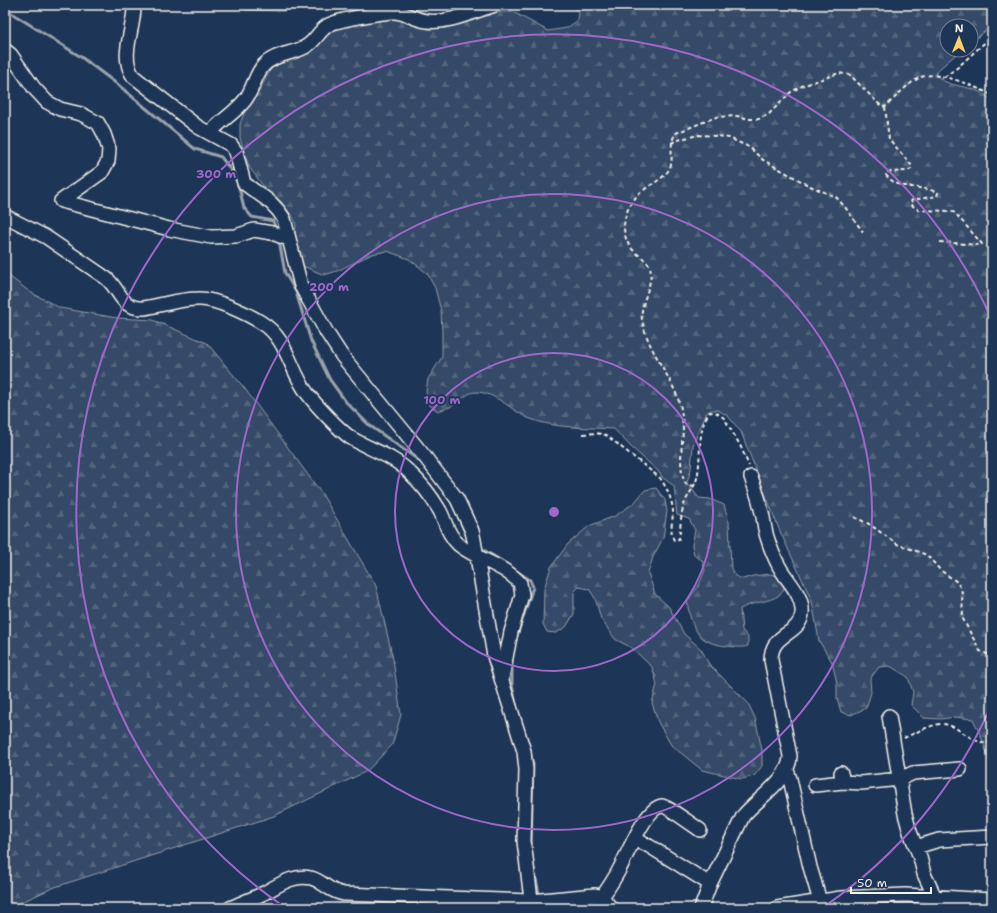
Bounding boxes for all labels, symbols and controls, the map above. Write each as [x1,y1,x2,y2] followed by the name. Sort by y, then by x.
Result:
[939,18,979,58] north arrow
[955,21,964,36] text: N
[196,166,236,182] text: 300 m
[309,279,349,295] text: 200 m
[424,392,461,408] text: 100 m
[547,505,561,519] centre of rings
[851,869,931,895] scale bar
[857,875,887,891] text: 50 m

